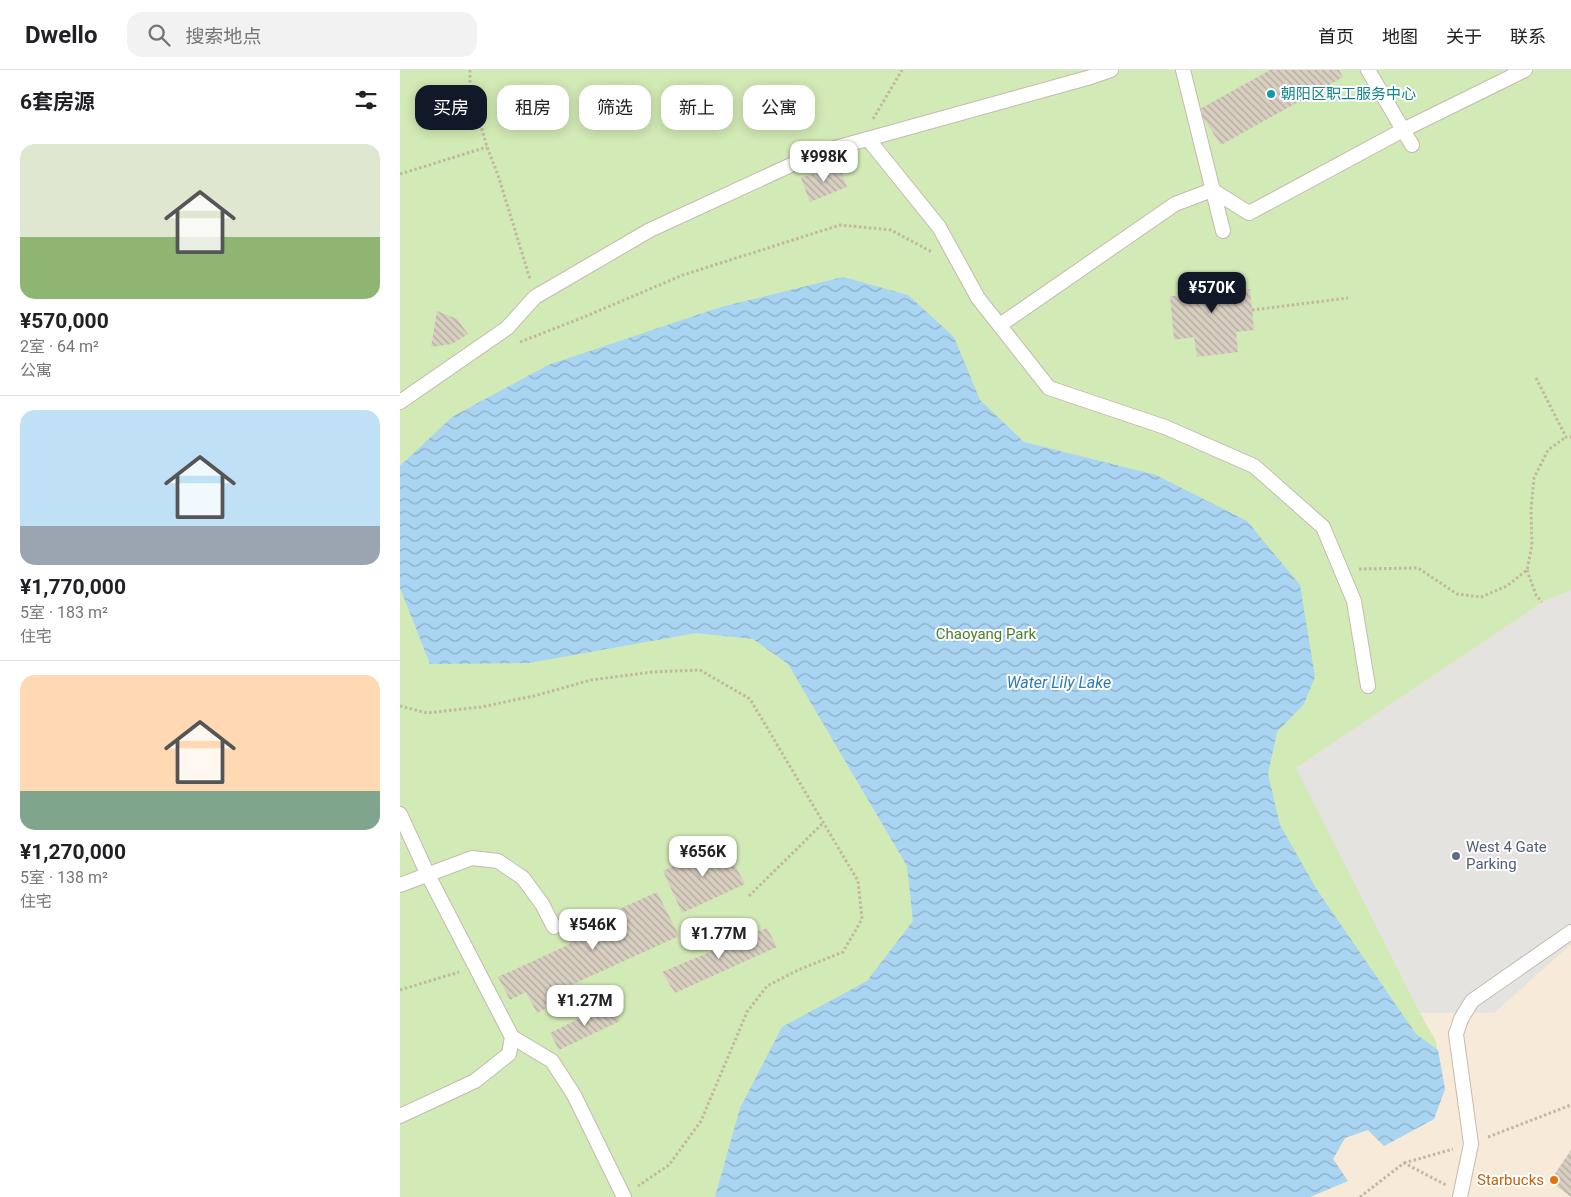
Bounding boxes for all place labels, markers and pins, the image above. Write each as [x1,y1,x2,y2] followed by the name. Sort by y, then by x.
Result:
[1281,85,1416,103] place label: 朝阳区职工服务中心
[1265,88,1277,100] marker: 朝阳区职工服务中心
[789,140,859,183] pin: ¥998K
[1177,272,1247,314] pin: ¥570K
[668,836,738,878] pin: ¥656K
[1466,838,1547,873] place label: West 4 Gate Parking
[1450,850,1462,862] marker: West 4 Gate Parking
[558,908,628,951] pin: ¥546K
[678,918,760,960] pin: ¥1.77M
[544,984,626,1027] pin: ¥1.27M
[1477,1171,1544,1189] place label: Starbucks
[1548,1174,1560,1186] marker: Starbucks

